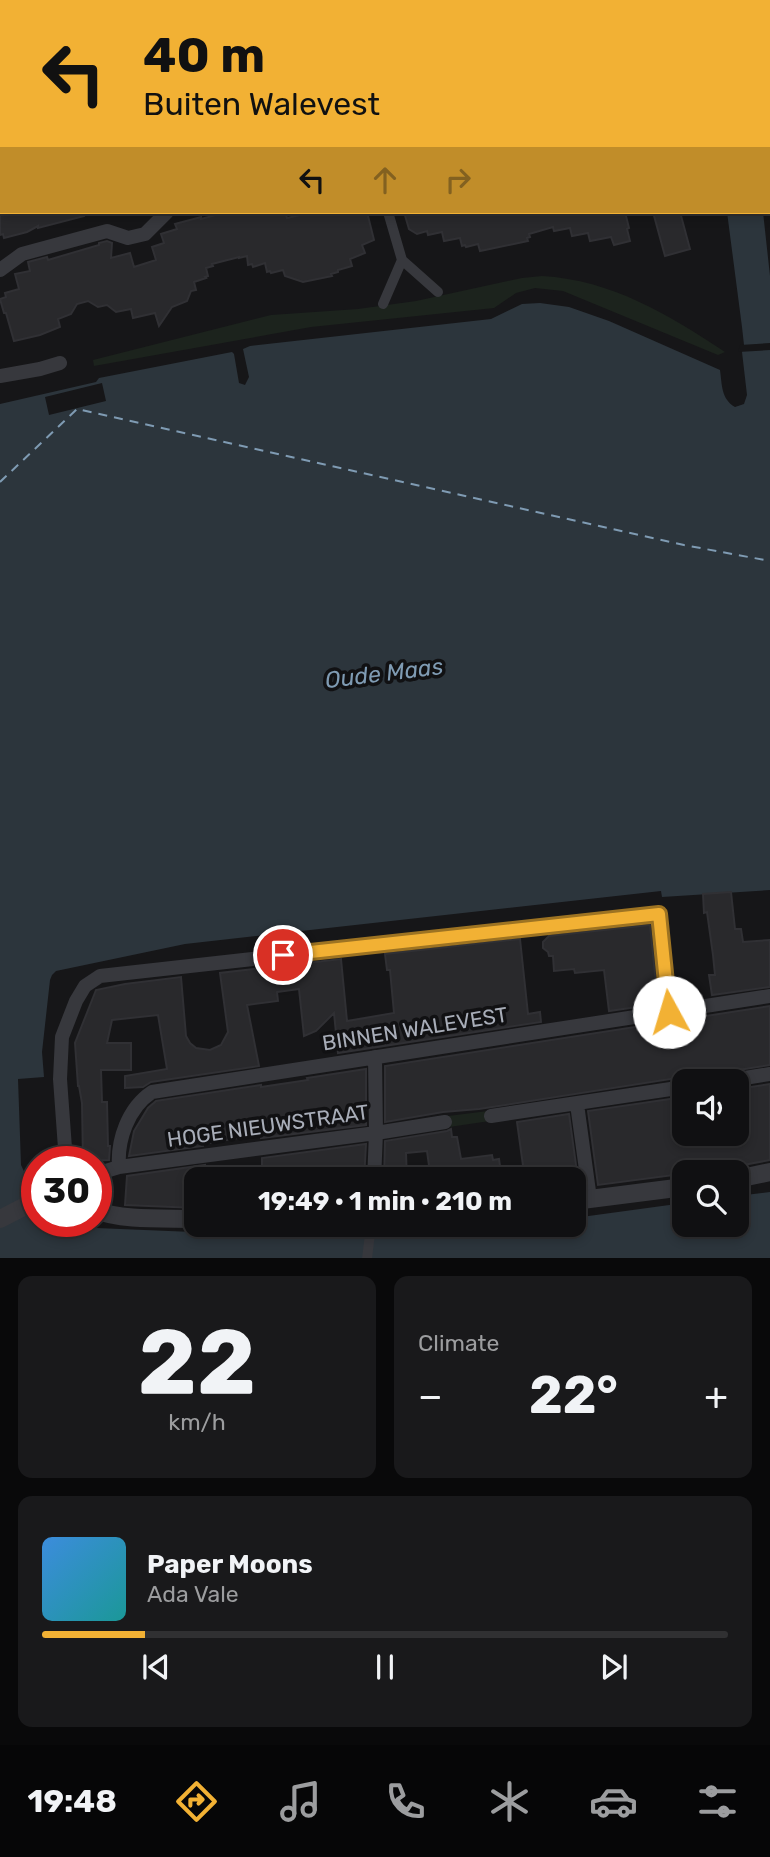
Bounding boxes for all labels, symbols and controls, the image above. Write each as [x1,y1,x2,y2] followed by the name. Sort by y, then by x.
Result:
[143,26,265,84] text: 40 m
[28,28,119,119] icon: left
[143,85,380,123] text: Buiten Walevest
[293,161,331,199] icon: left
[366,161,404,199] icon: ahead
[439,161,477,199] icon: right
[323,652,445,694] water label: Oude Maas
[253,925,313,985] pin
[264,936,302,974] icon: arrive
[632,975,706,1049] position arrow
[320,1002,509,1056] street label: BINNEN WALEVEST
[672,1069,749,1237] map controls
[672,1069,749,1146] button: sound
[166,1099,370,1152] street label: HOGE NIEUWSTRAAT
[21,1146,112,1237] speed limit sign: 30
[672,1160,749,1237] button: search
[258,1186,512,1217] text: 19:49 · 1 min · 210 m
[138,1308,256,1416] text: 22
[418,1329,499,1357] text: Climate
[529,1364,618,1426] text: 22°
[418,1373,443,1419] text: −
[704,1373,728,1419] text: +
[168,1408,226,1436] text: km/h
[147,1549,313,1580] text: Paper Moons
[147,1580,239,1608] text: Ada Vale
[137,1648,175,1686] icon: previous
[366,1648,404,1686] icon: pause
[595,1648,633,1686] icon: next
[172,1777,221,1826] icon: directions
[276,1777,325,1826] icon: music
[381,1777,430,1826] icon: phone
[485,1777,534,1826] icon: climate
[589,1777,638,1826] icon: car
[693,1777,742,1826] icon: filters
[28,1782,117,1820] text: 19:48

